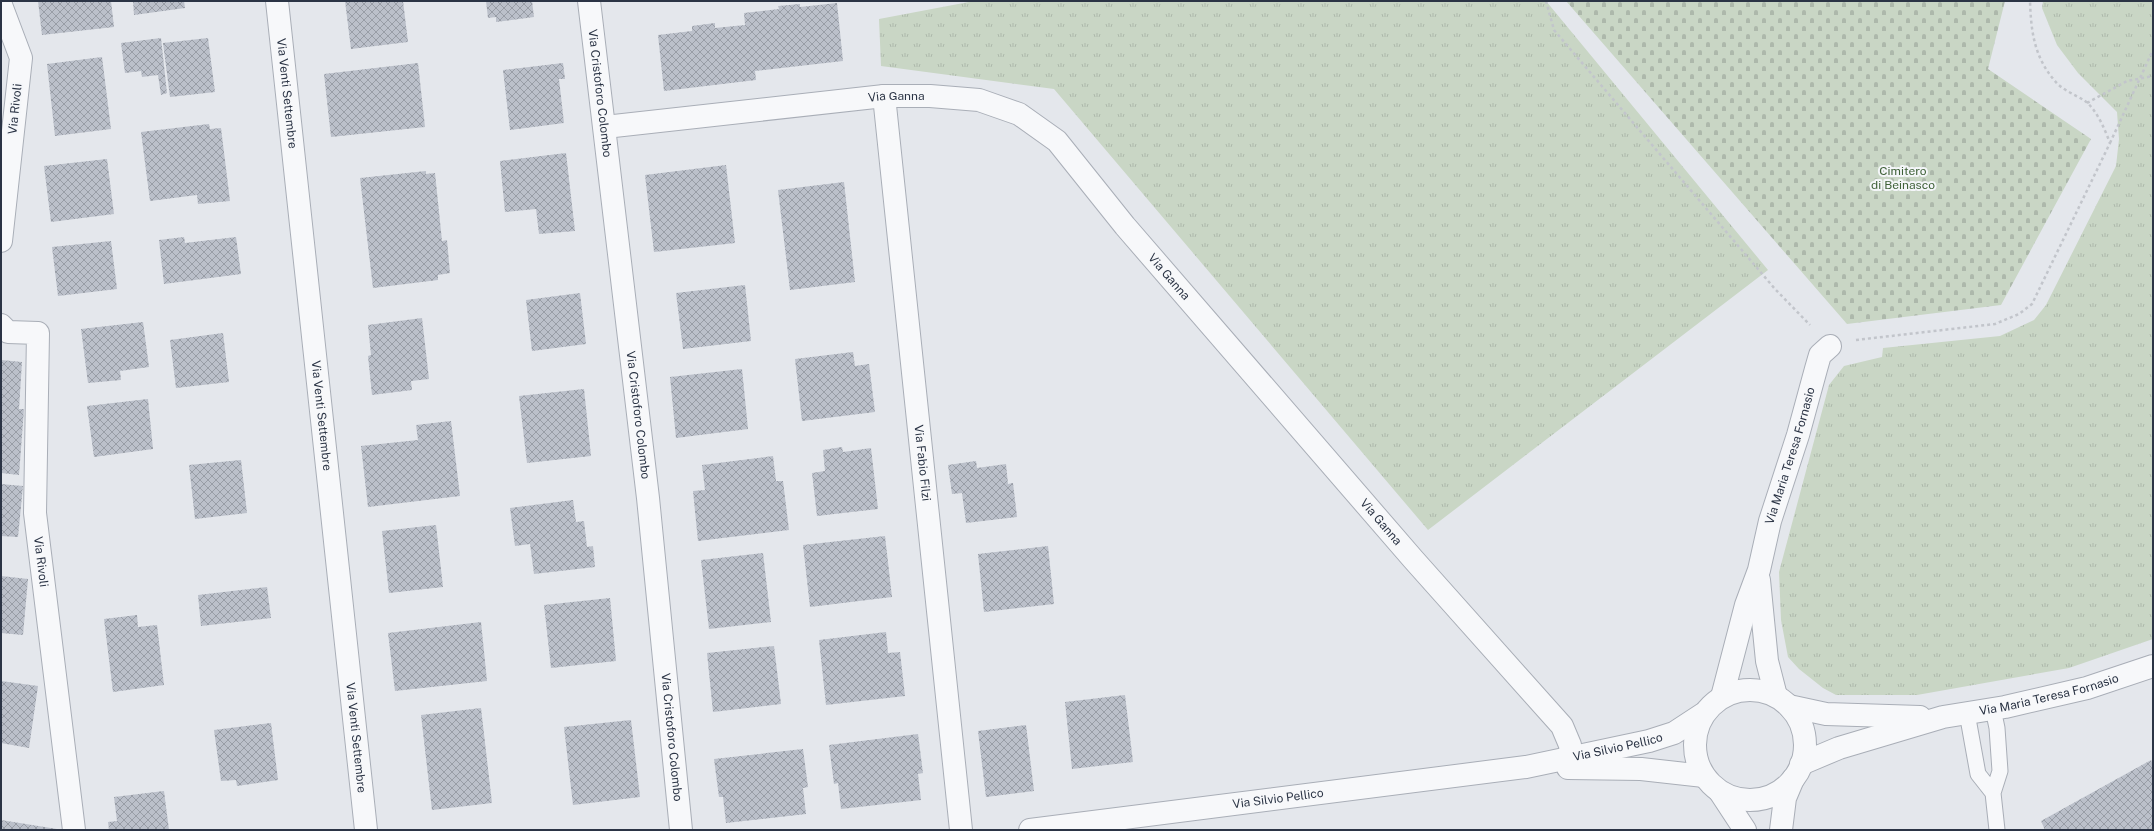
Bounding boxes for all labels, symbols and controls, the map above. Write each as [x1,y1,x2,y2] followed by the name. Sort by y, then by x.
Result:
[585,29,615,158] street label: Via Cristoforo Colombo
[274,38,300,150] street label: Via Venti Settembre
[5,83,25,135] street label: Via Rivoli
[867,89,925,105] street label: Via Ganna
[1871,164,1935,192] park label: Cimitero di Beinasco
[1145,251,1193,303] street label: Via Ganna
[624,350,653,480] street label: Via Cristoforo Colombo
[309,360,334,472] street label: Via Venti Settembre
[1762,385,1818,526] street label: Via Maria Teresa Fornasio
[912,424,933,502] street label: Via Fabio Filzi
[1357,496,1405,548] street label: Via Ganna
[31,536,51,588] street label: Via Rivoli
[1978,671,2121,718] street label: Via Maria Teresa Fornasio
[658,673,685,802] street label: Via Cristoforo Colombo
[343,682,369,794] street label: Via Venti Settembre
[1572,730,1665,764] street label: Via Silvio Pellico
[1232,786,1324,811] street label: Via Silvio Pellico

